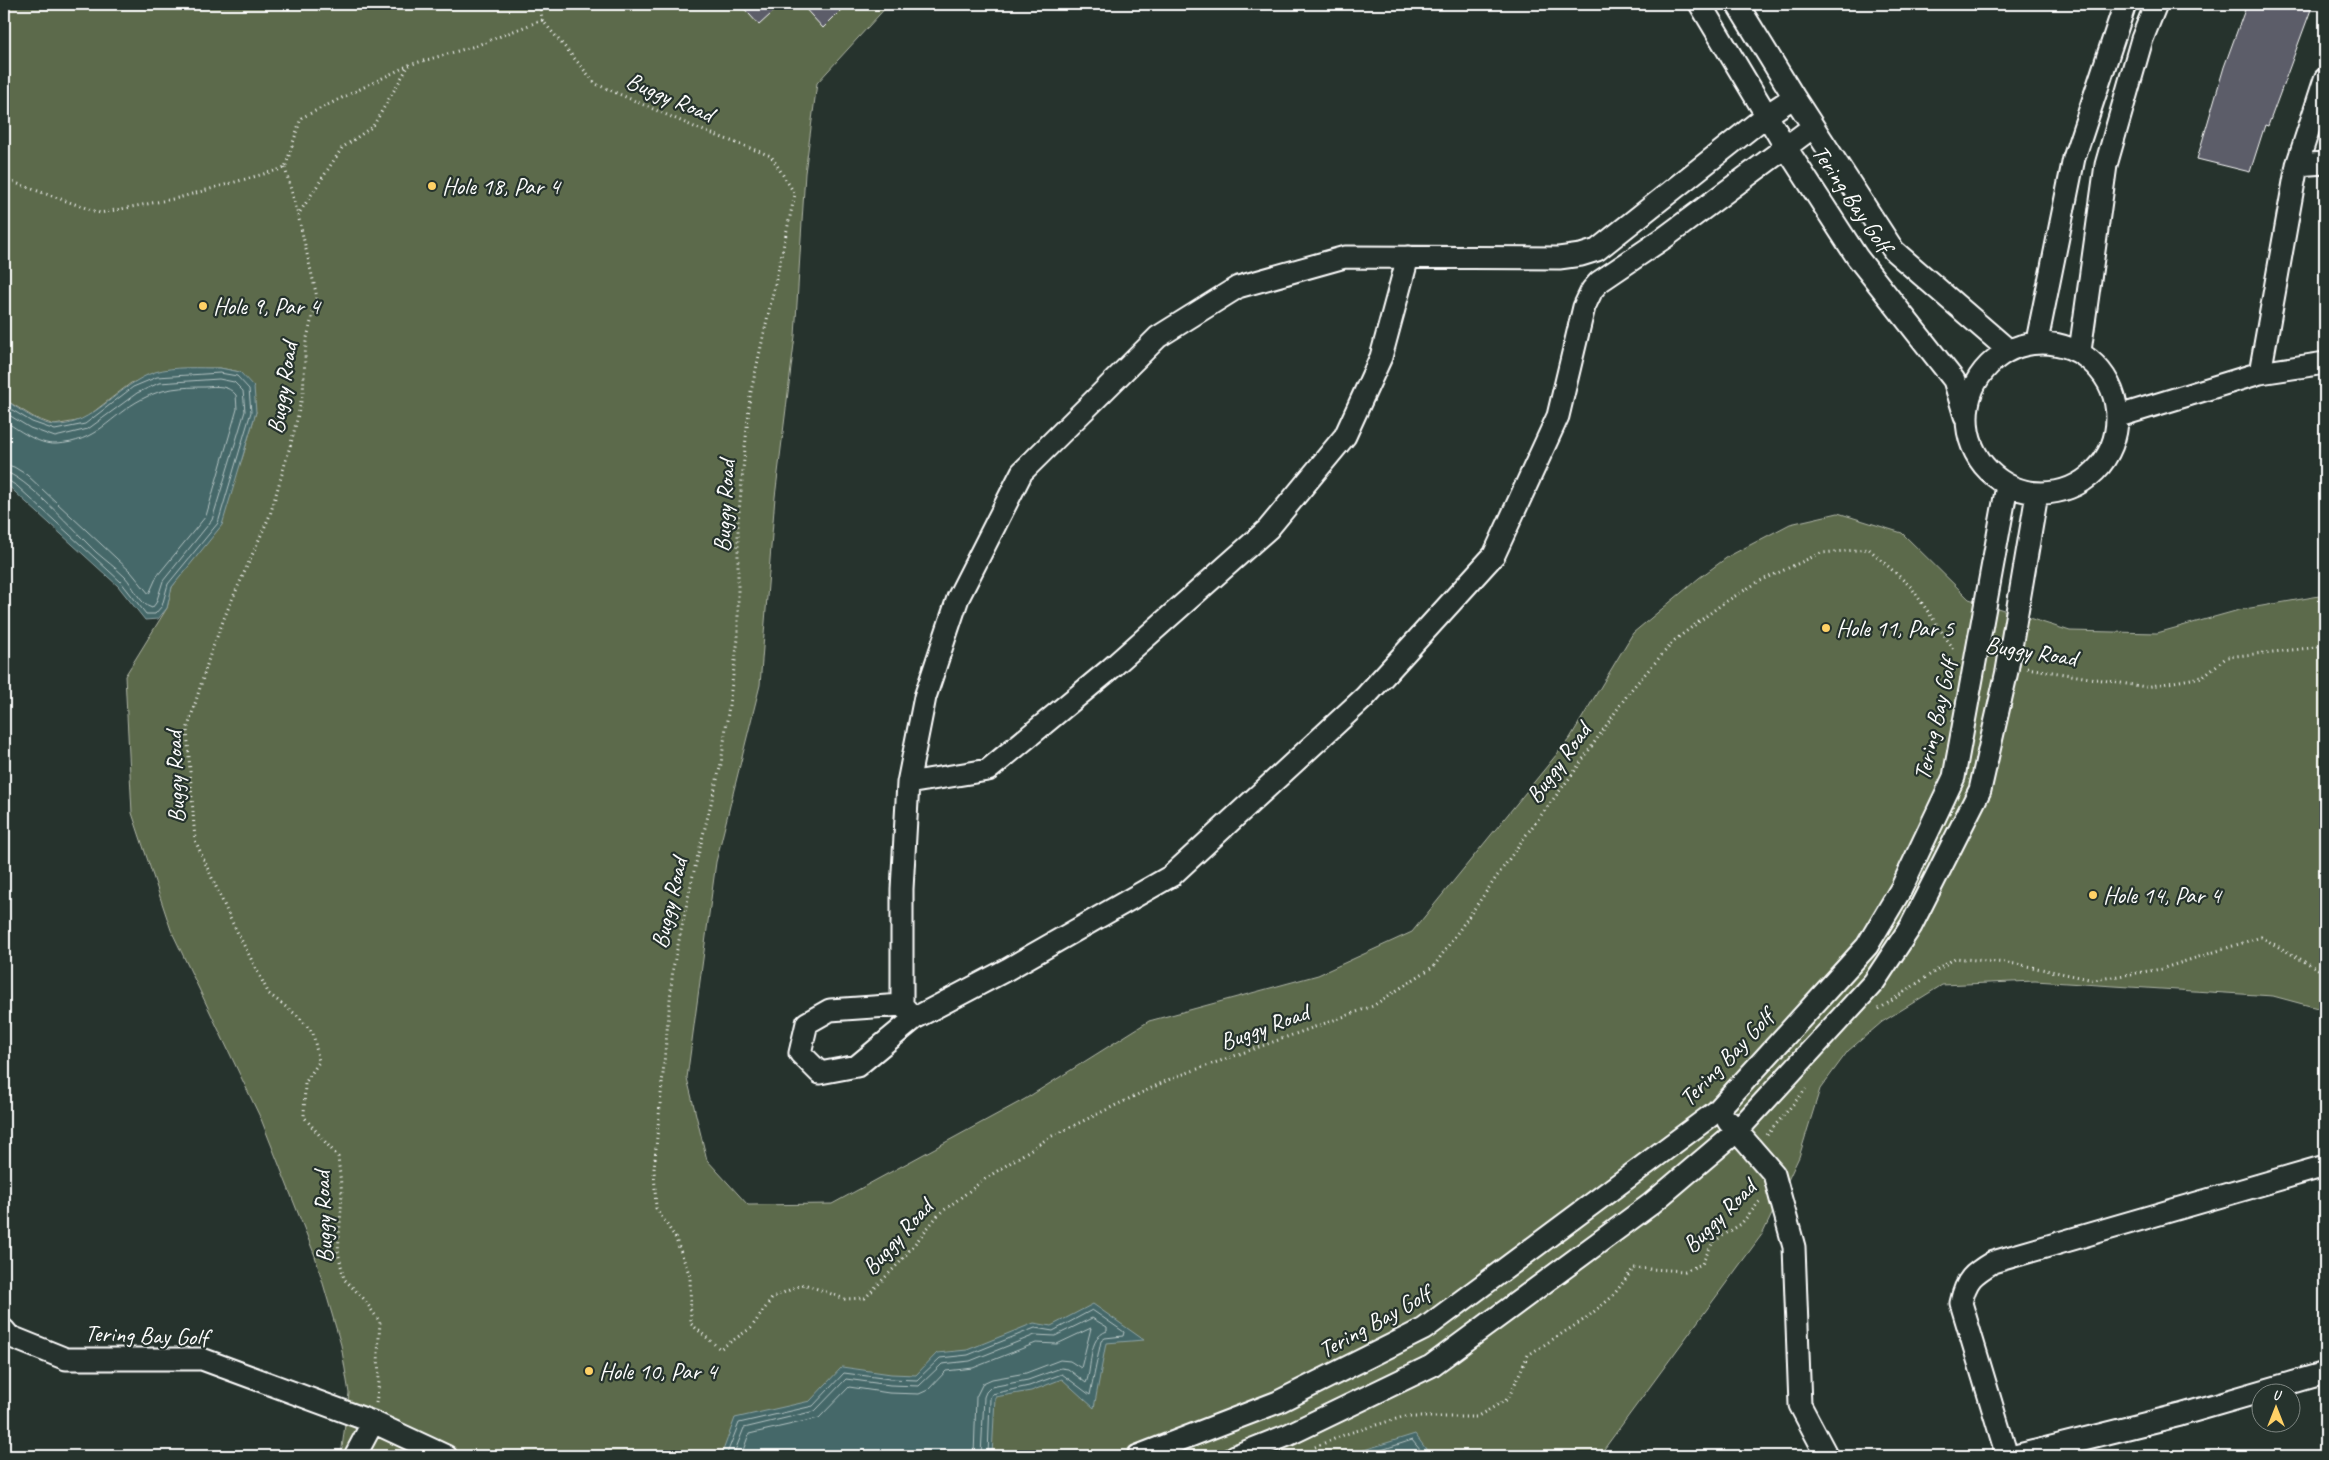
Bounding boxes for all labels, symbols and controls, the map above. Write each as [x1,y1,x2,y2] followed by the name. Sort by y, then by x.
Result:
[622,65,722,130] street label: Buggy Road
[1805,139,1902,262] street label: Tering Bay Golf
[442,171,562,201] place label: Hole 18, Par 4
[426,180,438,192] marker: Hole 18, Par 4
[213,291,322,321] place label: Hole 9, Par 4
[197,300,209,312] marker: Hole 9, Par 4
[260,337,305,436] street label: Buggy Road
[707,456,742,553] street label: Buggy Road
[1836,613,1955,643] place label: Hole 11, Par 5
[1820,622,1832,634] marker: Hole 11, Par 5
[1983,629,2082,674] street label: Buggy Road
[1907,651,1965,783] street label: Tering Bay Golf
[1519,714,1599,809] street label: Buggy Road
[158,727,192,824] street label: Buggy Road
[644,851,695,951] street label: Buggy Road
[2103,880,2223,910] place label: Hole 14, Par 4
[2087,889,2099,901] marker: Hole 14, Par 4
[1216,996,1316,1057] street label: Buggy Road
[1673,999,1784,1113] street label: Tering Bay Golf
[306,1167,340,1264] street label: Buggy Road
[1676,1170,1765,1259] street label: Buggy Road
[855,1190,941,1281] street label: Buggy Road
[1313,1276,1440,1365] street label: Tering Bay Golf
[84,1318,214,1352] street label: Tering Bay Golf
[599,1356,719,1386] place label: Hole 10, Par 4
[583,1365,595,1377] marker: Hole 10, Par 4
[2252,1382,2302,1432] north arrow
[2273,1387,2283,1404] text: U

